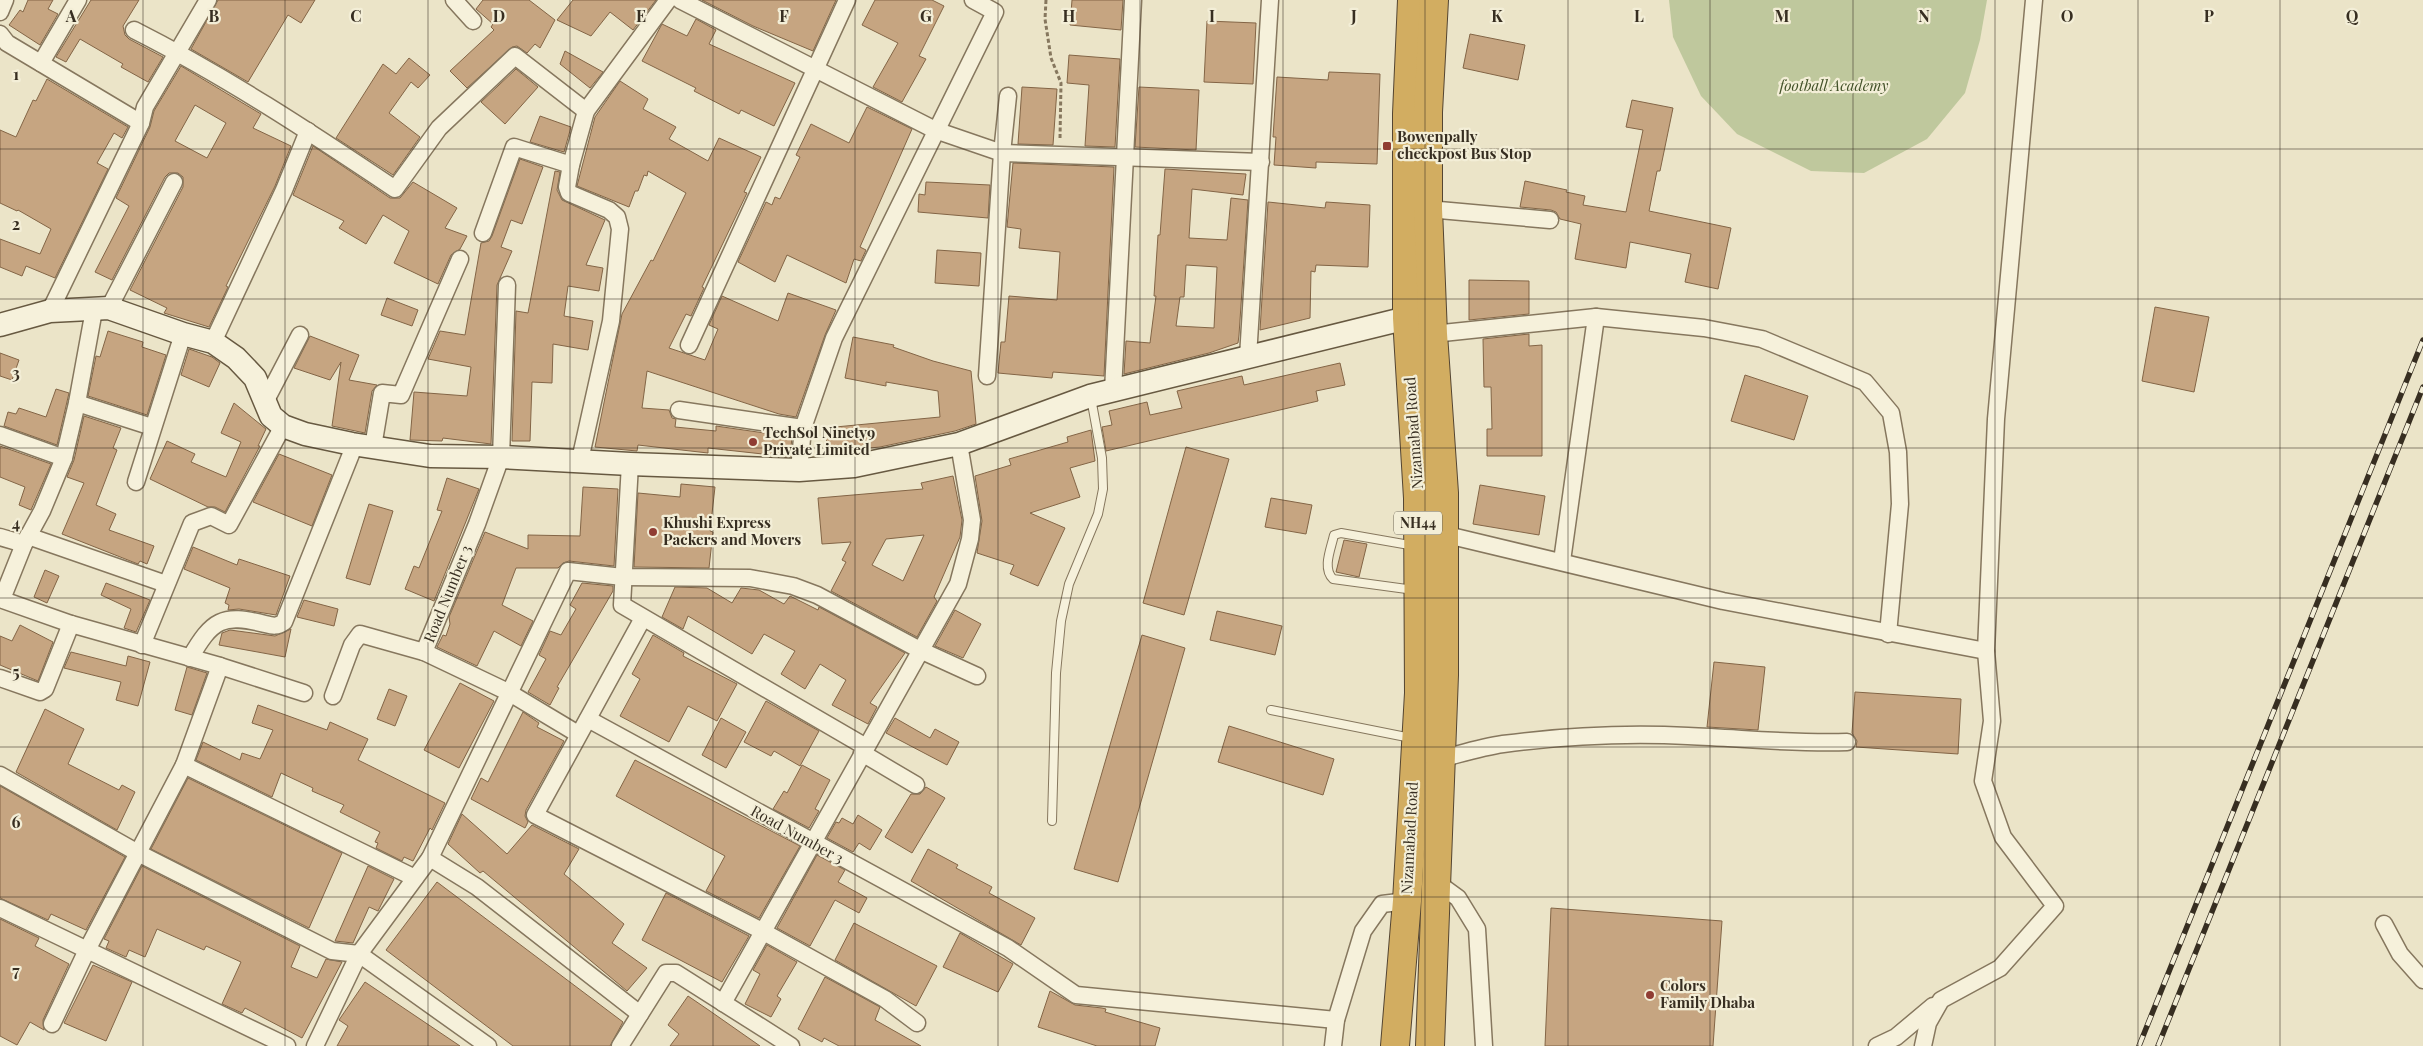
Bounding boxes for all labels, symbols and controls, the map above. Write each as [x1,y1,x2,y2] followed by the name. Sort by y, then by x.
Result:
[65,5,77,26] text: A
[209,5,220,26] text: B
[350,5,362,26] text: C
[493,5,505,26] text: D
[636,5,646,26] text: E
[779,5,789,26] text: F
[920,5,932,26] text: G
[1063,5,1076,26] text: H
[1209,5,1215,26] text: I
[1350,5,1357,26] text: J
[1491,5,1503,26] text: K
[1634,5,1644,26] text: L
[1775,5,1790,26] text: M
[1918,5,1930,26] text: N
[2061,5,2073,26] text: O
[2204,5,2214,26] text: P
[2346,5,2359,26] text: Q
[13,63,19,84] text: 1
[1778,75,1889,95] park label: football Academy
[1397,126,1531,163] place label: Bowenpally checkpost Bus Stop
[1381,140,1393,152] marker: Bowenpally checkpost Bus Stop
[12,213,20,234] text: 2
[12,362,20,383] text: 3
[1399,376,1427,490] street label: Nizamabad Road
[763,422,875,459] place label: TechSol Ninety9 Private Limited
[747,436,759,448] marker: TechSol Ninety9 Private Limited
[12,512,20,533] text: 4
[663,512,801,549] place label: Khushi Express Packers and Movers
[1394,512,1442,534] road number: NH44
[647,526,659,538] marker: Khushi Express Packers and Movers
[418,542,476,645] street label: Road Number 3
[12,661,20,682] text: 5
[1396,781,1422,895] street label: Nizamabad Road
[748,800,848,868] street label: Road Number 3
[12,811,21,832] text: 6
[12,960,20,981] text: 7
[1660,975,1755,1012] place label: Colors Family Dhaba
[1644,989,1656,1001] marker: Colors Family Dhaba

